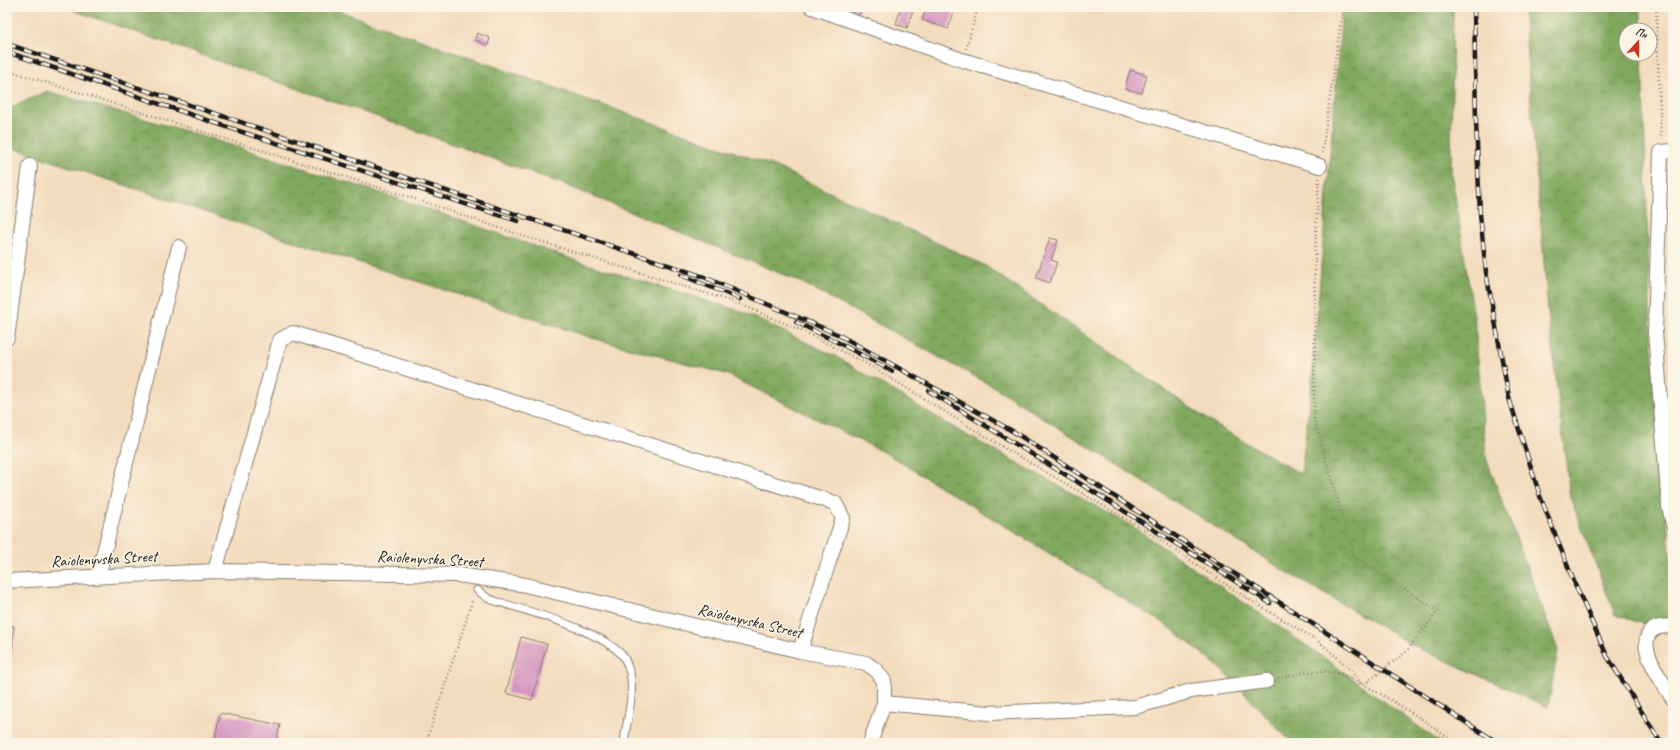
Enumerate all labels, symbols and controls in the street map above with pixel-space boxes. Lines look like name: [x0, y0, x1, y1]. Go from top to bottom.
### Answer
north arrow: [1618, 22, 1658, 62]
text: Пн: [1634, 24, 1651, 42]
street label: Raiolenyvska Street: [50, 546, 160, 572]
street label: Raiolenyvska Street: [376, 546, 486, 572]
street label: Raiolenyvska Street: [696, 599, 807, 643]

